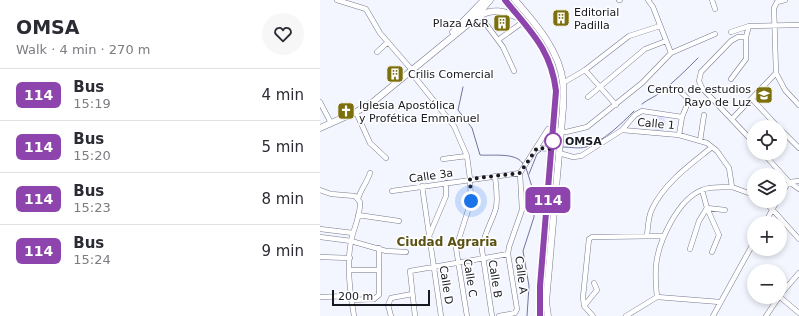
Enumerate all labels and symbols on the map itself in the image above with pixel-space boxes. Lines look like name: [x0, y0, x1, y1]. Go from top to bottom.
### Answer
place label: Editorial Padilla: [574, 6, 619, 32]
building icon: Editorial Padilla: [551, 8, 571, 28]
building icon: Plaza A&R: [492, 13, 512, 33]
place label: Plaza A&R: [433, 17, 489, 30]
building icon: Crilis Comercial: [385, 64, 405, 84]
place label: Crilis Comercial: [408, 68, 494, 81]
place label: Centro de estudios Rayo de Luz: [647, 83, 751, 109]
school or university icon: Centro de estudios Rayo de Luz: [754, 85, 774, 105]
place label: Iglesia Apostólica y Profética Emmanuel: [359, 99, 480, 125]
church icon: Iglesia Apostólica y Profética Emmanuel: [336, 101, 356, 121]
street label: Calle 1: [637, 116, 675, 132]
marker: OMSA: [544, 132, 562, 150]
place label: OMSA: [565, 135, 602, 148]
street label: Calle 3a: [408, 166, 454, 186]
line badge: 114: [525, 187, 571, 213]
your location: [461, 191, 481, 211]
district label: Ciudad Agraria: [397, 235, 497, 249]
street label: Calle A: [512, 255, 530, 295]
street label: Calle C: [461, 258, 479, 298]
street label: Calle B: [486, 259, 504, 299]
street label: Calle D: [437, 265, 455, 305]
scale bar: [332, 288, 430, 307]

